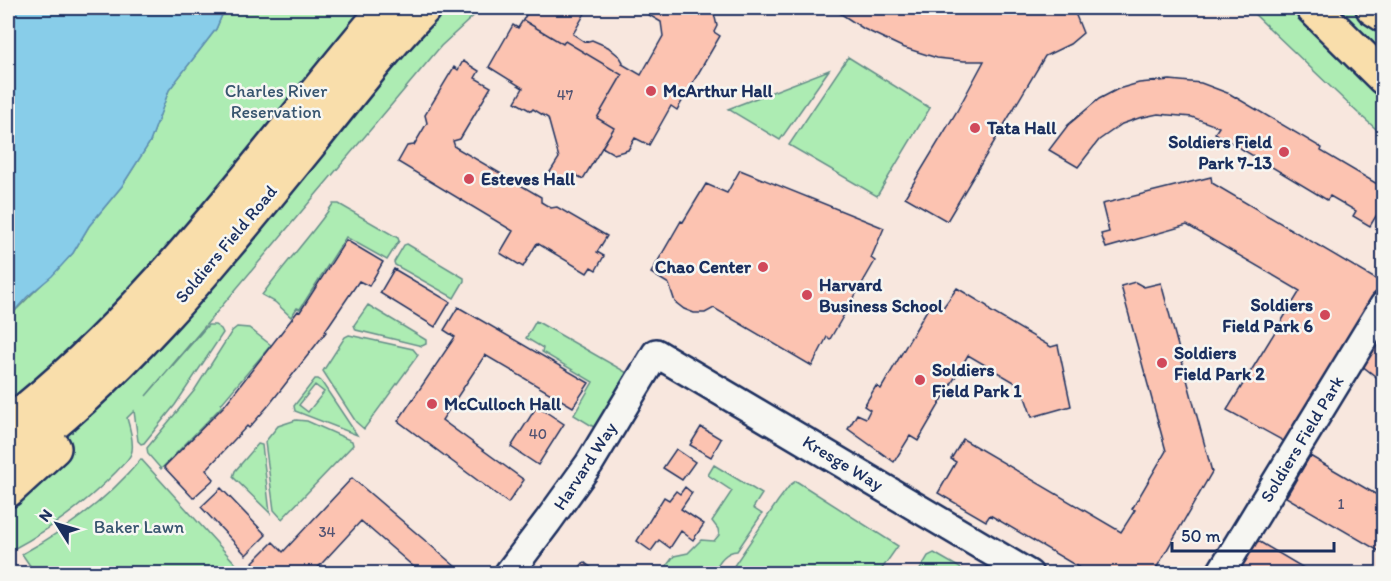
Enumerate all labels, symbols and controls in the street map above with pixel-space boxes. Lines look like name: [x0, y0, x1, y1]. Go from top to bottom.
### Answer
park label: Charles River Reservation: [225, 80, 328, 123]
place label: McArthur Hall: [663, 80, 774, 102]
marker: McArthur Hall: [644, 84, 658, 98]
house number: 47: [557, 86, 574, 104]
place label: Tata Hall: [986, 117, 1057, 139]
marker: Tata Hall: [968, 121, 982, 135]
place label: Soldiers Field Park 7-13: [1168, 131, 1272, 174]
marker: Soldiers Field Park 7-13: [1277, 145, 1291, 159]
place label: Esteves Hall: [481, 168, 576, 190]
marker: Esteves Hall: [462, 172, 476, 186]
street label: Soldiers Field Road: [170, 180, 282, 308]
place label: Chao Center: [655, 256, 752, 278]
marker: Chao Center: [756, 260, 770, 274]
place label: Harvard Business School: [819, 274, 944, 317]
marker: Harvard Business School: [800, 288, 814, 302]
place label: Soldiers Field Park 6: [1222, 294, 1313, 337]
marker: Soldiers Field Park 6: [1318, 308, 1332, 322]
place label: Soldiers Field Park 2: [1174, 342, 1265, 385]
marker: Soldiers Field Park 2: [1155, 356, 1169, 370]
place label: Soldiers Field Park 1: [932, 359, 1022, 402]
street label: Soldiers Field Park: [1256, 372, 1348, 506]
marker: Soldiers Field Park 1: [913, 373, 927, 387]
place label: McCulloch Hall: [444, 393, 562, 415]
marker: McCulloch Hall: [425, 397, 439, 411]
street label: Harvard Way: [548, 417, 622, 514]
house number: 40: [529, 425, 547, 443]
street label: Kresge Way: [799, 430, 888, 496]
north arrow: [27, 494, 87, 554]
house number: 1: [1338, 495, 1345, 513]
text: N: [35, 505, 56, 525]
scale bar: [1172, 515, 1334, 553]
park label: Baker Lawn: [94, 516, 184, 538]
house number: 34: [318, 523, 336, 541]
text: 50 m: [1181, 525, 1221, 547]

